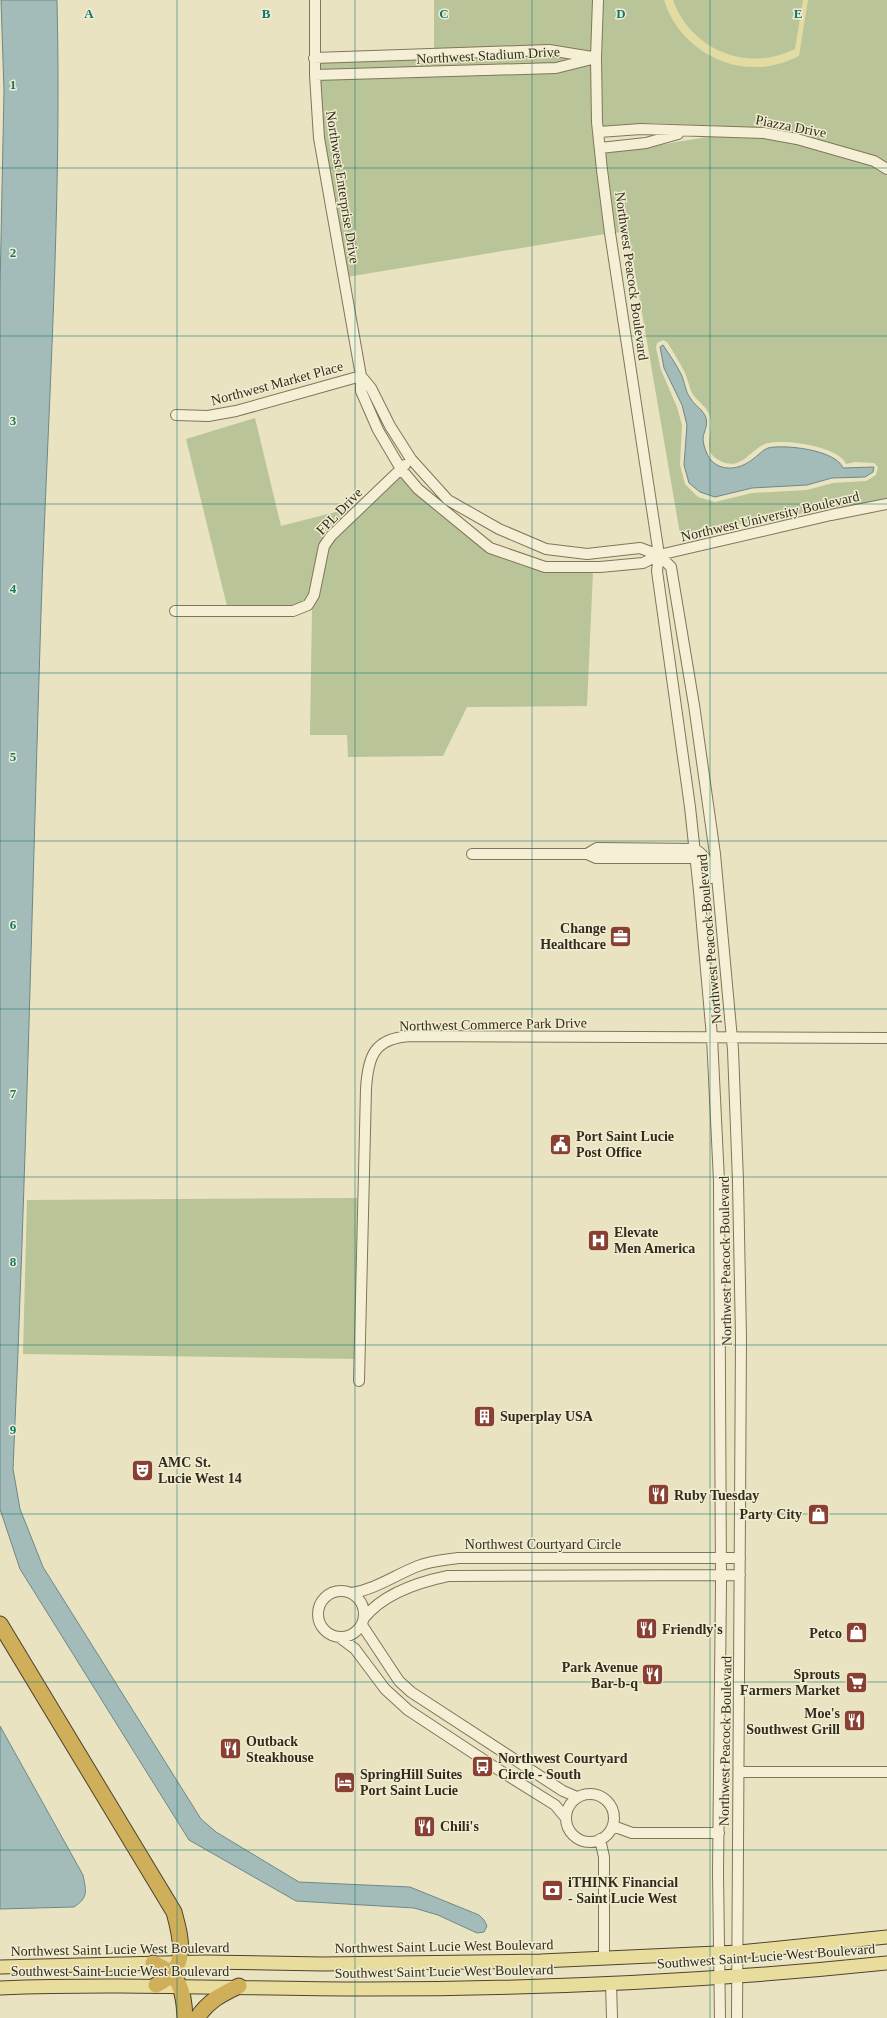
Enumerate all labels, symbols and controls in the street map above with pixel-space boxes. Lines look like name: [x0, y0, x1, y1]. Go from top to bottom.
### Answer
text: A: [84, 6, 94, 21]
text: B: [262, 6, 271, 21]
text: C: [439, 6, 449, 21]
text: D: [616, 6, 626, 21]
text: E: [794, 6, 802, 21]
street label: Northwest Stadium Drive: [416, 44, 560, 67]
text: 1: [10, 77, 16, 92]
street label: Northwest Enterprise Drive: [323, 109, 362, 265]
street label: Piazza Drive: [754, 112, 828, 141]
street label: Northwest Peacock Boulevard: [612, 191, 651, 361]
text: 2: [10, 245, 16, 260]
street label: Northwest Market Place: [209, 359, 345, 408]
text: 3: [10, 413, 17, 428]
street label: FPL Drive: [313, 485, 365, 538]
street label: Northwest University Boulevard: [679, 489, 861, 544]
text: 4: [10, 581, 17, 596]
text: 5: [10, 749, 17, 764]
street label: Northwest Peacock Boulevard: [695, 853, 724, 1024]
text: 6: [10, 917, 17, 932]
place label: Change Healthcare: [540, 921, 606, 952]
office icon: Change Healthcare: [608, 923, 634, 949]
street label: Northwest Commerce Park Drive: [399, 1015, 587, 1034]
text: 7: [10, 1086, 17, 1101]
place label: Port Saint Lucie Post Office: [576, 1129, 674, 1160]
public building icon: Port Saint Lucie Post Office: [547, 1131, 573, 1157]
street label: Northwest Peacock Boulevard: [717, 1176, 734, 1346]
place label: Elevate Men America: [614, 1225, 695, 1256]
hospital icon: Elevate Men America: [585, 1227, 611, 1253]
text: 8: [10, 1254, 17, 1269]
building icon: Superplay USA: [472, 1403, 498, 1429]
place label: Superplay USA: [500, 1409, 594, 1424]
text: 9: [10, 1422, 17, 1437]
place label: AMC St. Lucie West 14: [158, 1455, 242, 1486]
theatre icon: AMC St. Lucie West 14: [130, 1457, 156, 1483]
restaurant icon: Ruby Tuesday: [645, 1482, 671, 1508]
place label: Ruby Tuesday: [674, 1488, 759, 1503]
shop icon: Party City: [805, 1501, 831, 1527]
place label: Party City: [739, 1507, 802, 1522]
street label: Northwest Courtyard Circle: [465, 1537, 621, 1552]
restaurant icon: Friendly's: [633, 1616, 659, 1642]
shop icon: Petco: [844, 1620, 870, 1646]
place label: Friendly's: [662, 1622, 723, 1637]
place label: Petco: [809, 1626, 842, 1641]
street label: Northwest Peacock Boulevard: [717, 1656, 734, 1826]
place label: Park Avenue Bar-b-q: [562, 1660, 638, 1691]
restaurant icon: Park Avenue Bar-b-q: [640, 1662, 666, 1688]
place label: Sprouts Farmers Market: [740, 1667, 841, 1698]
supermarket icon: Sprouts Farmers Market: [843, 1669, 869, 1695]
place label: Moe's Southwest Grill: [746, 1706, 841, 1737]
restaurant icon: Moe's Southwest Grill: [842, 1708, 868, 1734]
place label: Outback Steakhouse: [246, 1734, 314, 1765]
restaurant icon: Outback Steakhouse: [217, 1736, 243, 1762]
place label: Northwest Courtyard Circle - South: [498, 1751, 628, 1782]
bus stop icon: Northwest Courtyard Circle - South: [470, 1753, 496, 1779]
place label: SpringHill Suites Port Saint Lucie: [360, 1767, 463, 1798]
hotel icon: SpringHill Suites Port Saint Lucie: [331, 1769, 357, 1795]
restaurant icon: Chili's: [411, 1813, 437, 1839]
place label: Chili's: [440, 1819, 479, 1834]
place label: iTHINK Financial - Saint Lucie West: [568, 1875, 678, 1906]
bank icon: iTHINK Financial - Saint Lucie West: [539, 1877, 565, 1903]
street label: Northwest Saint Lucie West Boulevard: [335, 1937, 553, 1956]
street label: Northwest Saint Lucie West Boulevard: [11, 1940, 229, 1959]
street label: Southwest Saint Lucie West Boulevard: [656, 1941, 876, 1972]
street label: Southwest Saint Lucie West Boulevard: [335, 1962, 553, 1981]
street label: Southwest Saint Lucie West Boulevard: [11, 1964, 229, 1979]

